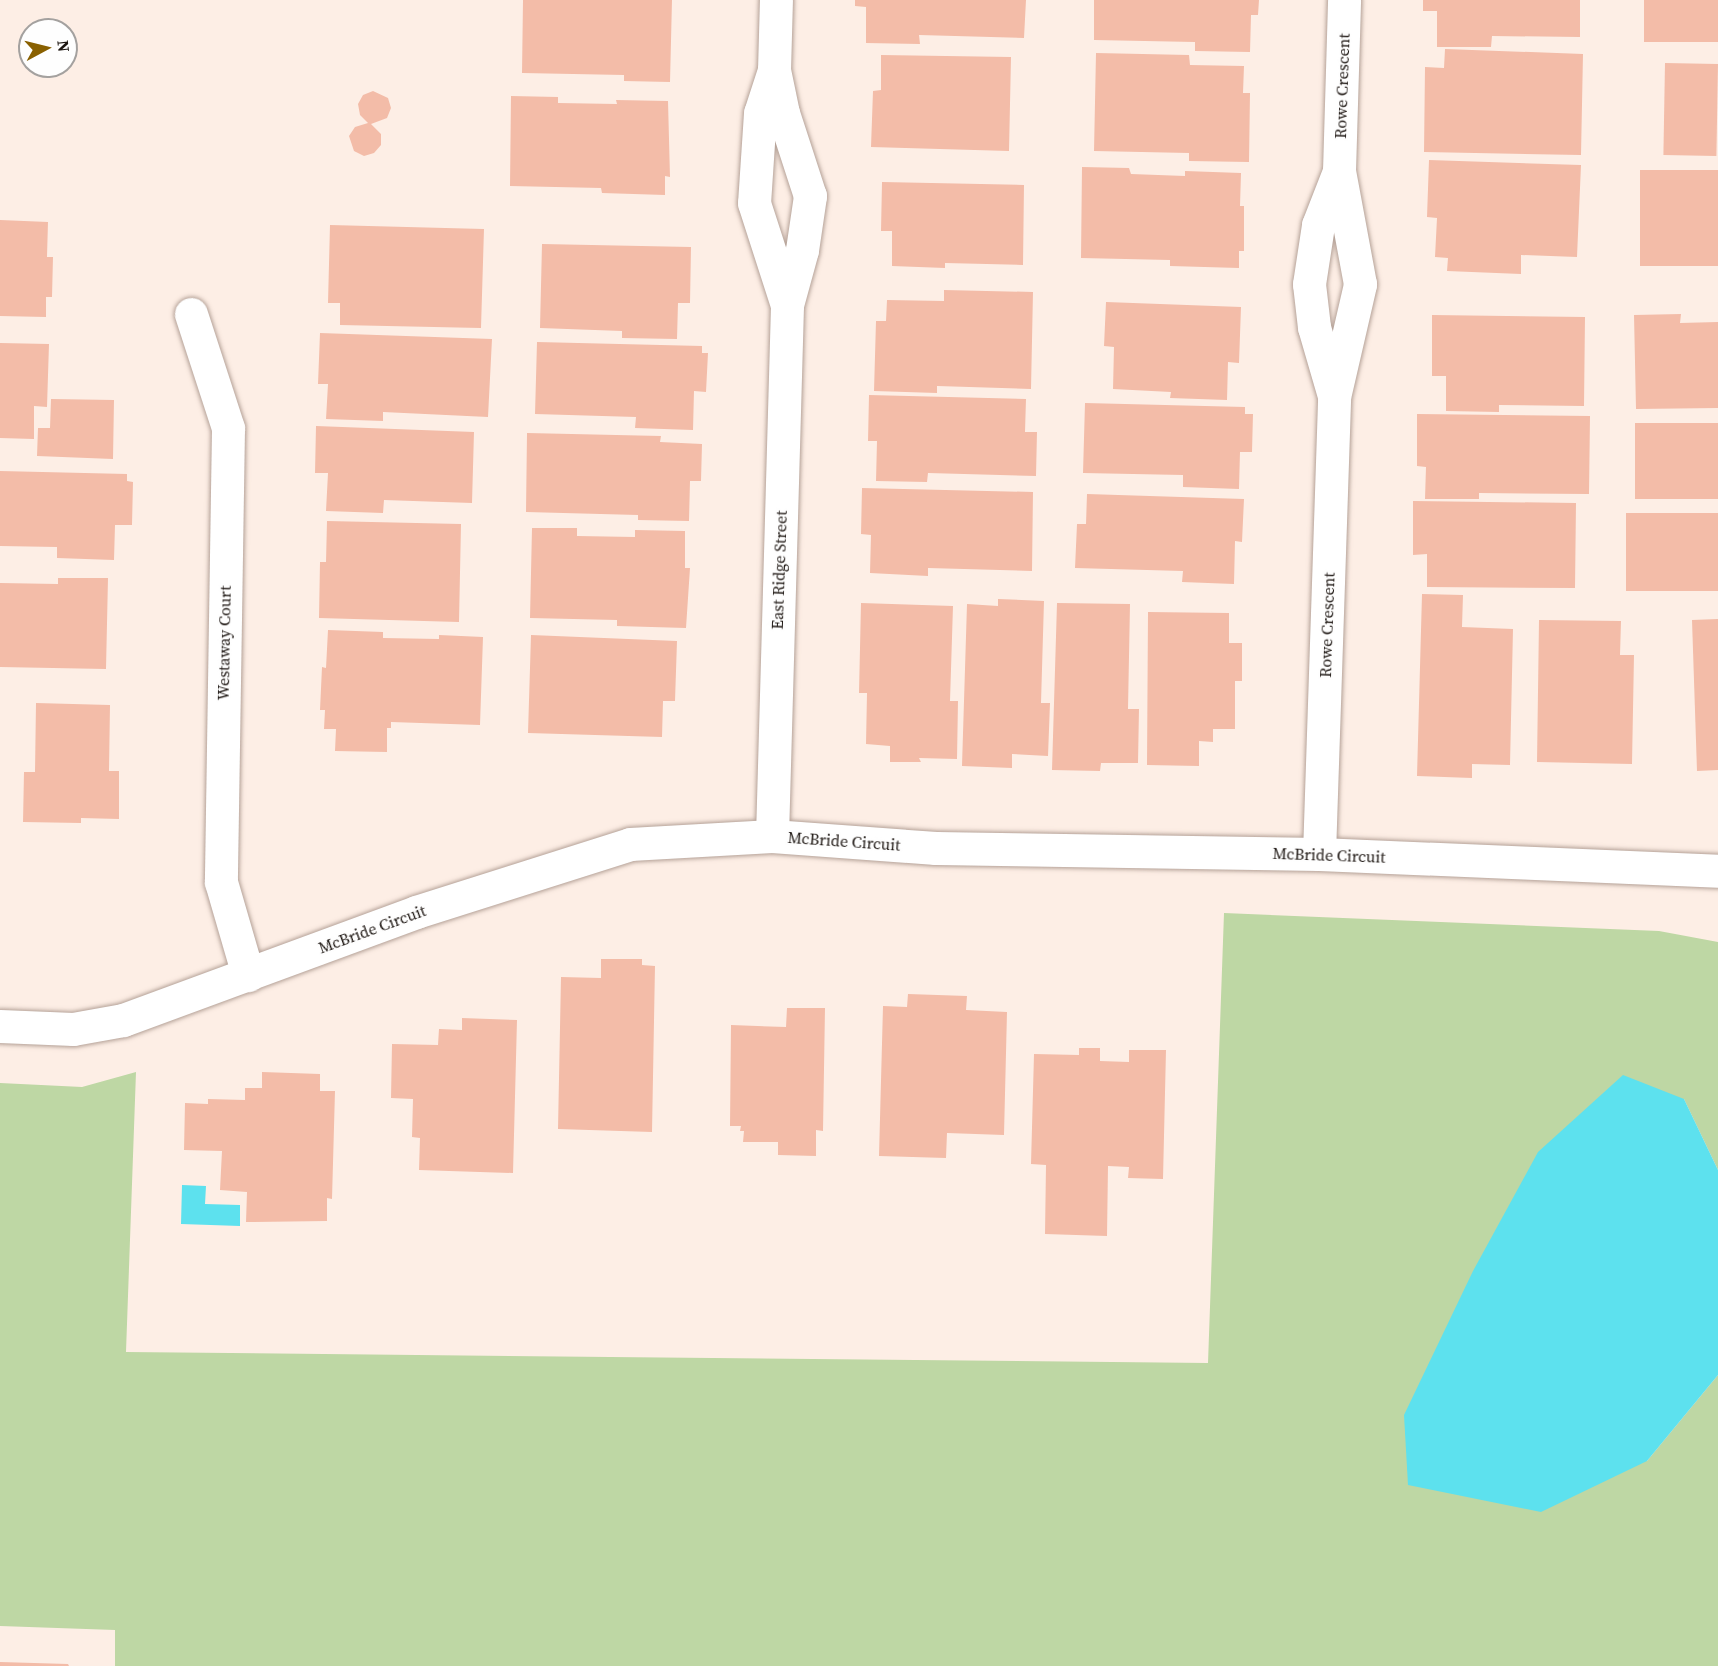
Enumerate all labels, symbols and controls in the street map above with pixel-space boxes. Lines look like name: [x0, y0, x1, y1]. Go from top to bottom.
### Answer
north arrow: [18, 18, 78, 78]
street label: Rowe Crescent: [1331, 33, 1353, 139]
text: N: [52, 39, 76, 53]
street label: East Ridge Street: [767, 510, 791, 630]
street label: Rowe Crescent: [1316, 572, 1338, 678]
street label: Westaway Court: [213, 586, 235, 700]
street label: McBride Circuit: [787, 827, 901, 855]
street label: McBride Circuit: [1272, 843, 1386, 867]
street label: McBride Circuit: [316, 901, 428, 957]

